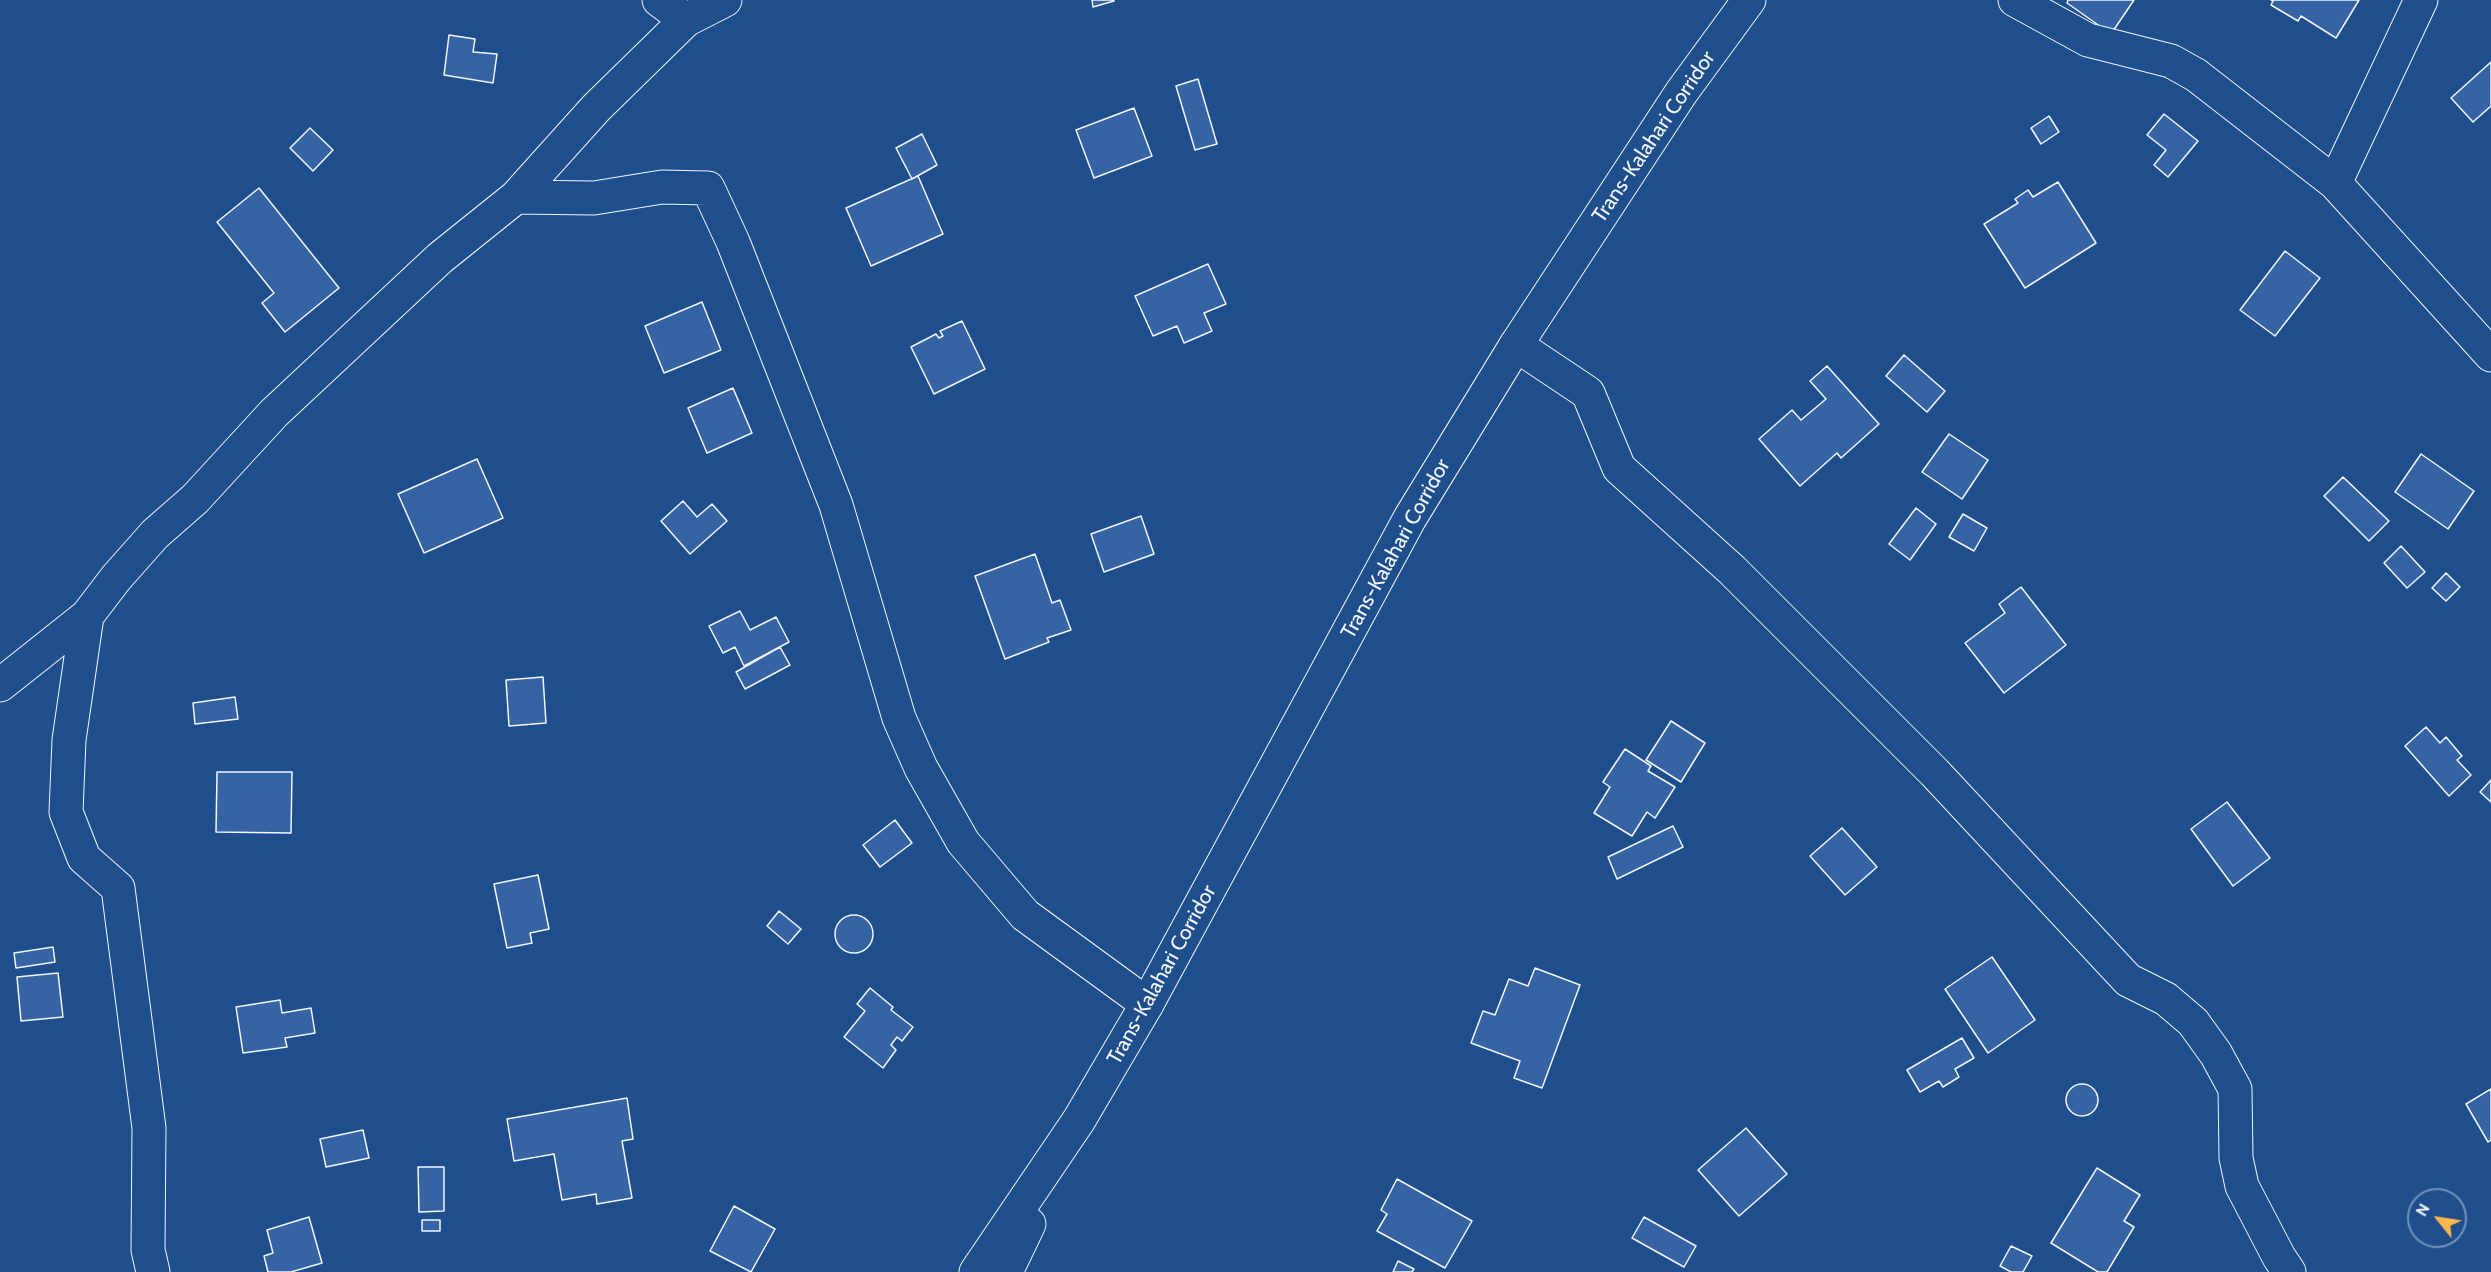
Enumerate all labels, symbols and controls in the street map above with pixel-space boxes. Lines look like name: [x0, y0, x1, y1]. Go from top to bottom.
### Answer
street label: Trans-Kalahari Corridor: [1587, 47, 1721, 227]
street label: Trans-Kalahari Corridor: [1336, 455, 1456, 643]
street label: Trans-Kalahari Corridor: [1102, 881, 1222, 1069]
north arrow: [2407, 1188, 2467, 1248]
text: N: [2412, 1200, 2434, 1219]

